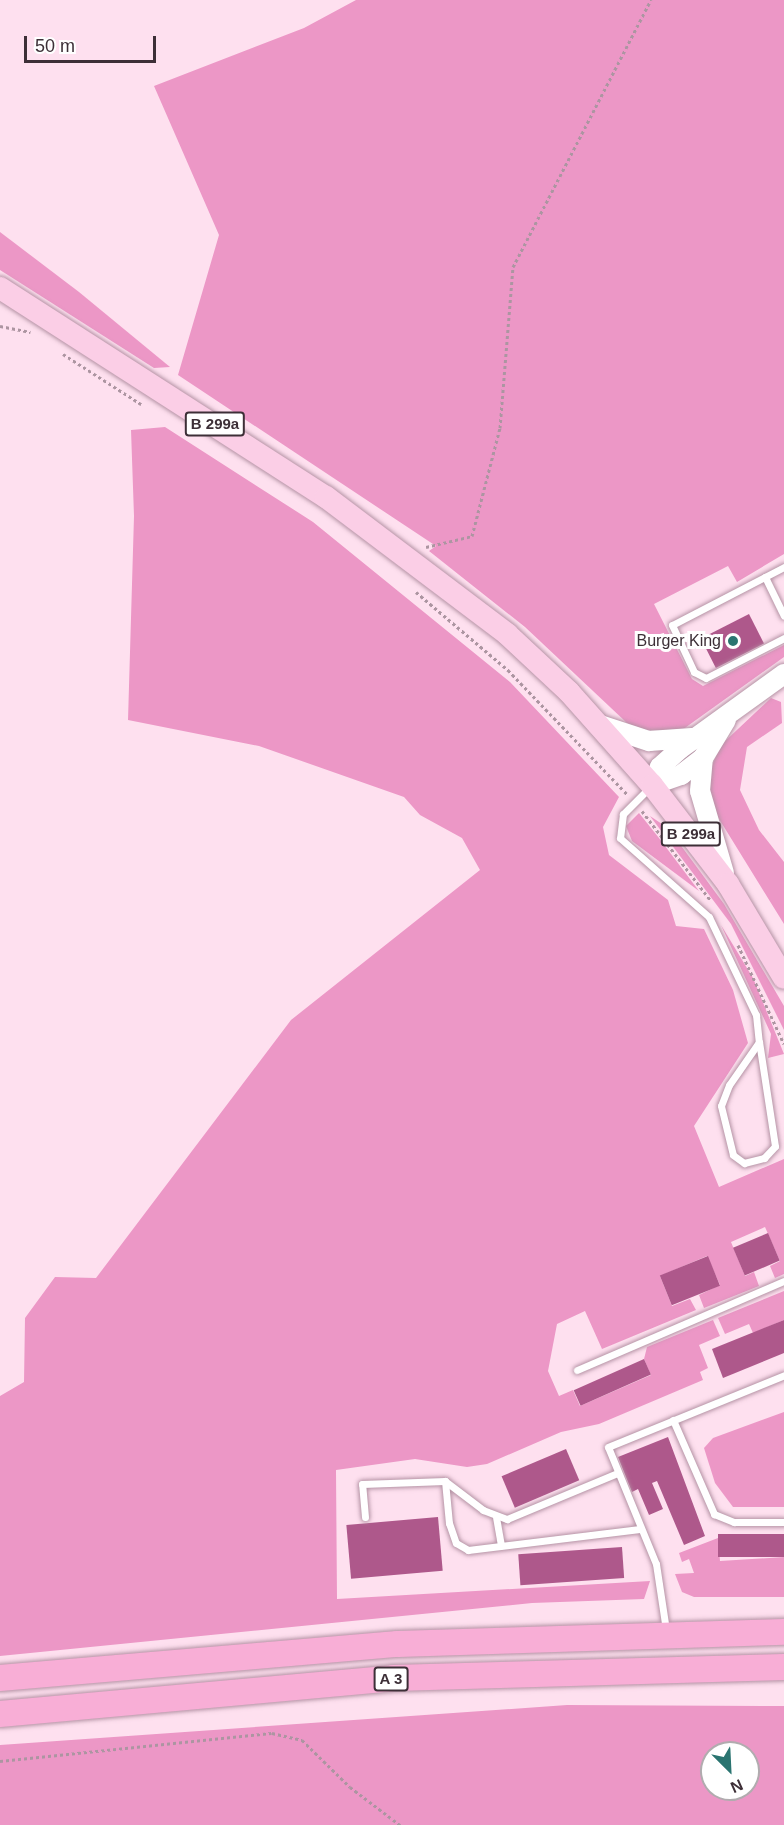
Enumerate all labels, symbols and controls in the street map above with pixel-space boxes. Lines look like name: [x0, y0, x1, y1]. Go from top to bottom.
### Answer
scale bar: [27, 24, 159, 62]
text: 50 m: [35, 36, 75, 56]
road number: B 299a: [184, 412, 246, 436]
place label: Burger King: [637, 631, 721, 651]
marker: Burger King: [726, 634, 740, 648]
road number: B 299a: [660, 822, 722, 846]
road number: A 3: [373, 1667, 409, 1691]
north arrow: [700, 1741, 760, 1801]
text: N: [728, 1776, 745, 1796]

